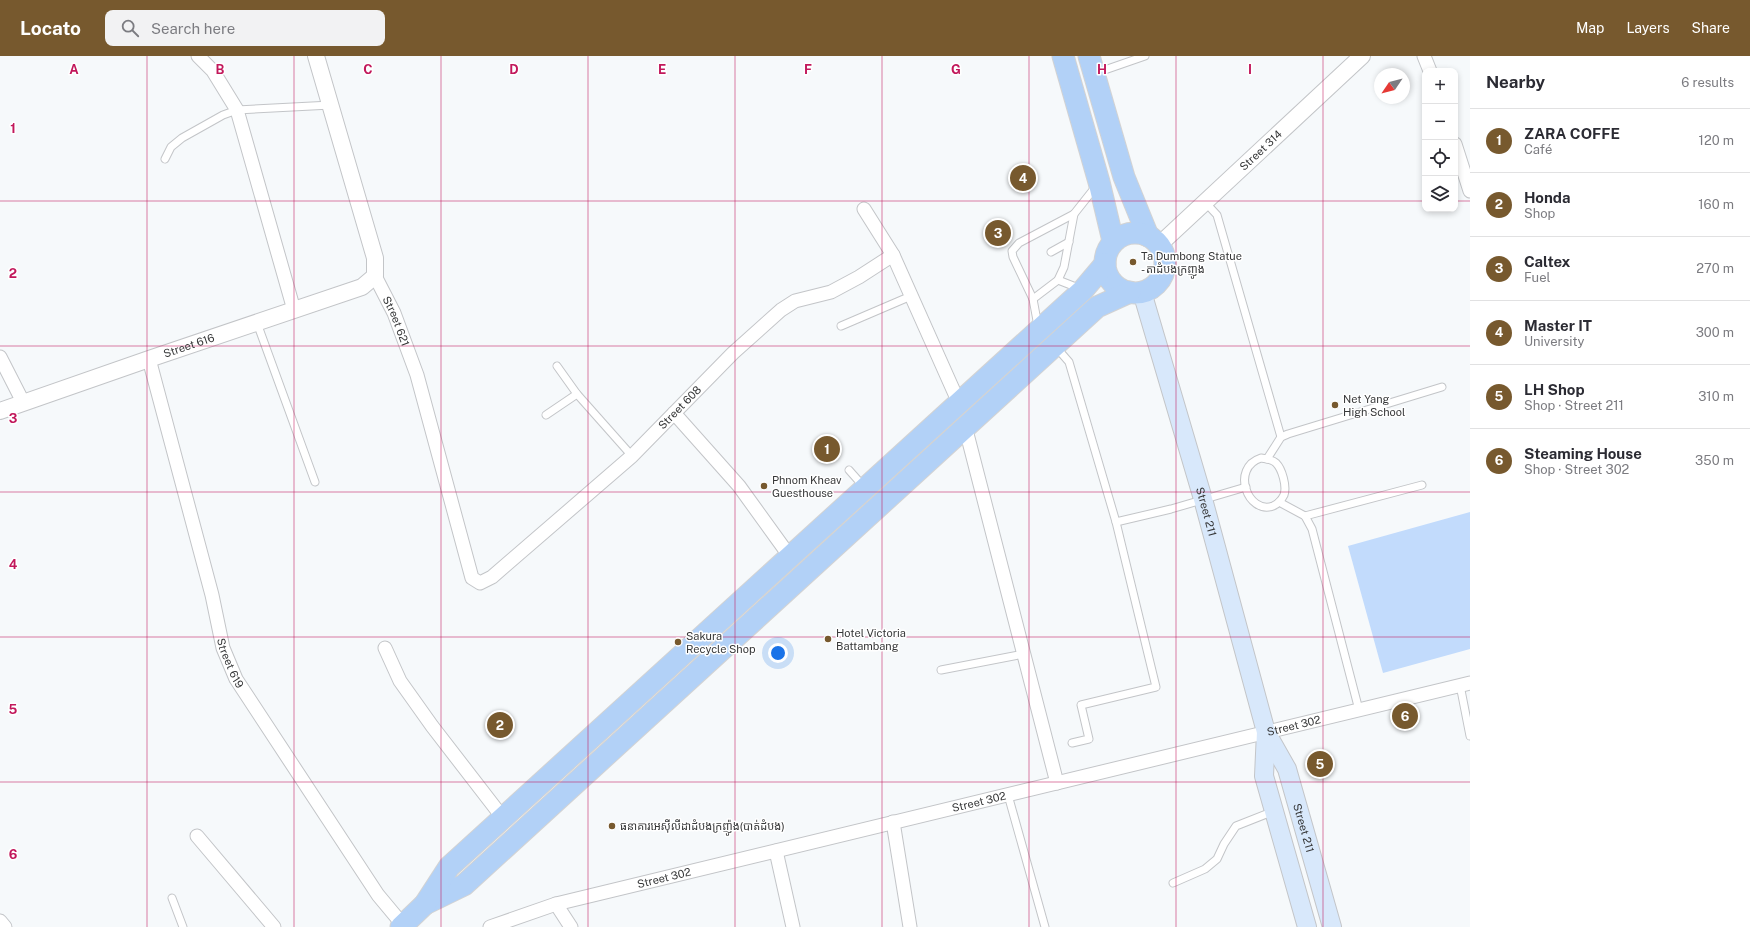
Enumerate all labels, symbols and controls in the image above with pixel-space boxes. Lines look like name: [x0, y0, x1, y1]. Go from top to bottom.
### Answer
search box: [105, 10, 385, 46]
text: Locato: [20, 17, 81, 39]
icon: search: [119, 17, 141, 39]
text: Search here: [151, 20, 235, 37]
text: Map: [1576, 20, 1604, 36]
text: Layers: [1626, 20, 1670, 36]
text: Share: [1692, 20, 1730, 36]
text: A: [69, 62, 79, 77]
text: B: [216, 62, 225, 77]
text: C: [363, 62, 373, 77]
text: D: [509, 62, 519, 77]
text: E: [658, 62, 666, 77]
text: F: [804, 62, 812, 77]
text: G: [951, 62, 961, 77]
text: H: [1097, 62, 1107, 77]
text: I: [1248, 62, 1252, 77]
north arrow: [1374, 68, 1410, 104]
map controls: [1422, 68, 1458, 212]
button: +: [1422, 68, 1458, 104]
text: Nearby: [1486, 72, 1545, 92]
text: 6 results: [1681, 75, 1734, 90]
button: −: [1422, 104, 1458, 140]
text: 1: [10, 121, 16, 136]
text: ZARA COFFE: [1524, 125, 1620, 142]
street label: Street 314: [1237, 128, 1284, 173]
text: 1: [1496, 133, 1502, 148]
text: 120 m: [1699, 133, 1734, 148]
button: locate: [1422, 140, 1458, 176]
text: Café: [1524, 142, 1552, 157]
pin: 4: [1010, 163, 1036, 193]
button: layers: [1422, 176, 1458, 212]
text: Honda: [1524, 189, 1571, 206]
text: 2: [1495, 197, 1503, 212]
text: 160 m: [1698, 197, 1734, 212]
text: Shop: [1524, 206, 1555, 221]
pin: 3: [985, 218, 1011, 248]
place label: Ta Dumbong Statue - តាដំបងក្រញូង: [1141, 250, 1242, 279]
text: Caltex: [1524, 253, 1570, 270]
marker: Ta Dumbong Statue - តាដំបងក្រញូង: [1128, 257, 1138, 267]
text: 3: [1495, 261, 1503, 276]
text: 270 m: [1696, 261, 1734, 276]
text: 2: [9, 266, 17, 281]
text: Fuel: [1524, 270, 1550, 285]
street label: Street 621: [380, 294, 412, 348]
text: Master IT: [1524, 317, 1592, 334]
text: 4: [1495, 325, 1503, 340]
text: 300 m: [1696, 325, 1734, 340]
street label: Street 616: [162, 331, 216, 360]
text: University: [1524, 334, 1584, 349]
text: LH Shop: [1524, 381, 1585, 398]
street label: Street 608: [656, 383, 703, 431]
text: 5: [1495, 389, 1503, 404]
text: 310 m: [1698, 389, 1734, 404]
place label: Net Yang High School: [1343, 393, 1405, 418]
text: Shop · Street 211: [1524, 398, 1624, 413]
marker: Net Yang High School: [1330, 400, 1340, 410]
text: 3: [9, 411, 18, 426]
pin: 1: [814, 434, 840, 464]
text: Steaming House: [1524, 445, 1642, 462]
text: 6: [1495, 453, 1503, 468]
text: 350 m: [1695, 453, 1734, 468]
text: Shop · Street 302: [1524, 462, 1629, 477]
place label: Phnom Kheav Guesthouse: [772, 474, 842, 499]
marker: Phnom Kheav Guesthouse: [759, 481, 769, 491]
street label: Street 211: [1194, 486, 1219, 538]
text: 4: [9, 557, 18, 572]
place label: Hotel Victoria Battambang: [836, 627, 906, 652]
place label: Sakura Recycle Shop: [686, 630, 756, 655]
marker: Hotel Victoria Battambang: [823, 634, 833, 644]
street label: Street 619: [215, 637, 246, 690]
marker: Sakura Recycle Shop: [673, 637, 683, 647]
your location: [768, 643, 788, 663]
pin: 6: [1392, 701, 1418, 731]
text: 5: [9, 702, 18, 717]
pin: 2: [487, 710, 513, 740]
street label: Street 302: [1266, 713, 1322, 738]
pin: 5: [1307, 749, 1333, 779]
street label: Street 302: [951, 789, 1007, 814]
street label: Street 211: [1291, 802, 1316, 854]
place label: ធនាគារអេស៊ីលីដាដំបងក្រញ៉ូង(បាត់ដំបង): [620, 819, 785, 836]
marker: ធនាគារអេស៊ីលីដាដំបងក្រញ៉ូង(បាត់ដំបង): [607, 821, 617, 831]
text: 6: [9, 847, 18, 862]
street label: Street 302: [636, 865, 693, 890]

